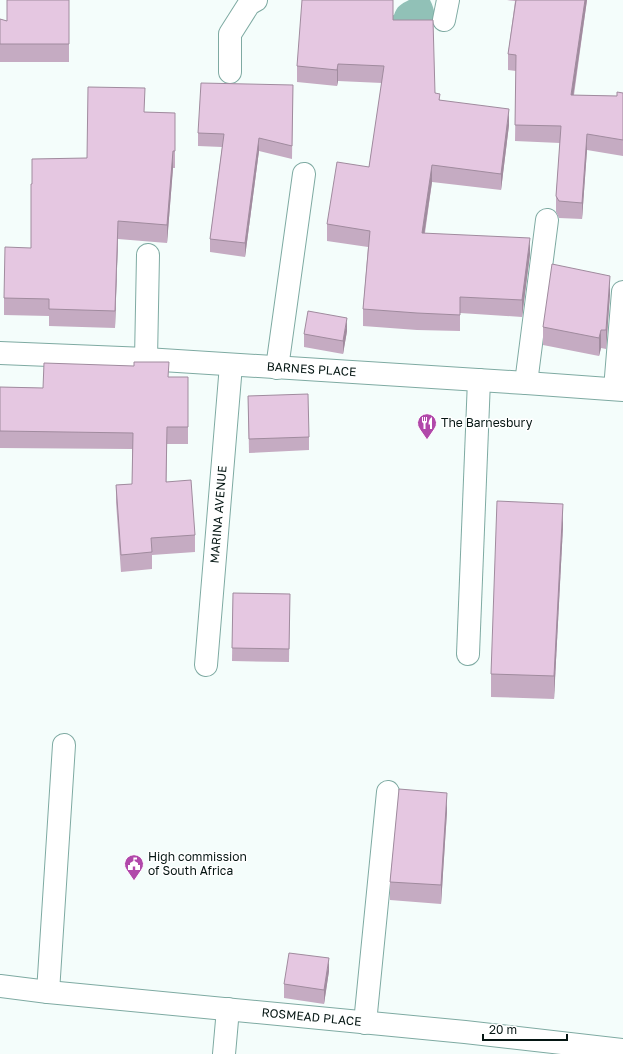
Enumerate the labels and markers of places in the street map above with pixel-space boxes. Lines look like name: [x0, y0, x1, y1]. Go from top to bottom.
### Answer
restaurant icon: The Barnesbury: [416, 412, 438, 440]
place label: The Barnesbury: [441, 415, 533, 430]
place label: High commission of South Africa: [148, 849, 247, 878]
public building icon: High commission of South Africa: [123, 853, 145, 881]

